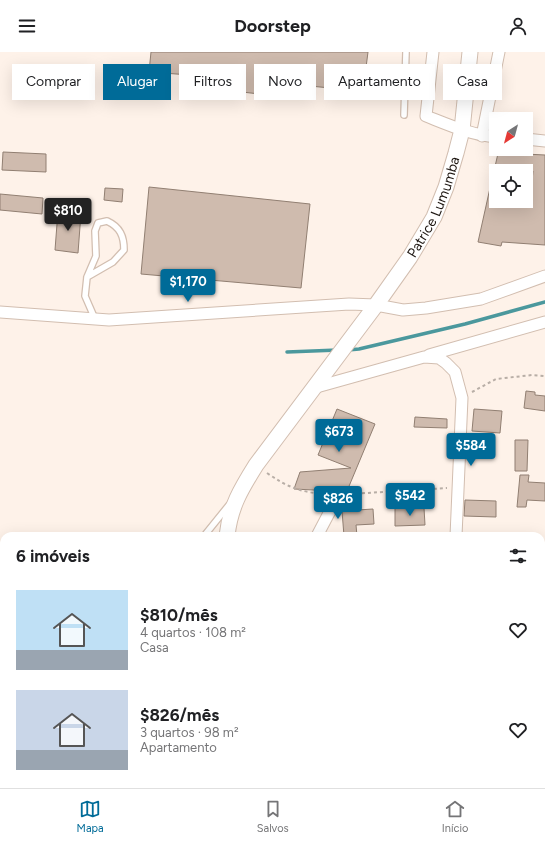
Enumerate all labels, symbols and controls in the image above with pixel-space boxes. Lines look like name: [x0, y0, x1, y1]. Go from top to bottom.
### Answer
icon: menu: [16, 15, 38, 37]
text: Doorstep: [234, 15, 311, 37]
icon: person: [507, 15, 529, 37]
chip: Comprar: [12, 64, 95, 100]
chip: Alugar: [103, 64, 171, 100]
chip: Filtros: [179, 64, 246, 100]
chip: Novo: [254, 64, 316, 100]
chip: Apartamento: [324, 64, 435, 100]
chip: Casa: [443, 64, 502, 100]
north arrow: [489, 112, 533, 156]
map controls: [489, 112, 533, 208]
street label: Patrice Lumumba: [404, 155, 463, 261]
button: locate: [489, 164, 533, 208]
pin: $810: [44, 198, 92, 232]
text: $810: [53, 203, 83, 218]
pin: $1,170: [155, 269, 221, 303]
text: $1,170: [169, 274, 207, 289]
pin: $673: [315, 419, 363, 453]
text: $673: [324, 424, 354, 439]
pin: $584: [447, 433, 495, 467]
text: $584: [456, 438, 486, 453]
pin: $542: [386, 483, 434, 517]
pin: $826: [314, 486, 362, 520]
text: $542: [395, 488, 425, 503]
text: $826: [323, 491, 353, 506]
icon: filters: [507, 545, 529, 567]
text: 6 imóveis: [16, 546, 90, 566]
text: $810/mês: [140, 605, 218, 625]
icon: home: [48, 606, 96, 654]
icon: heart: [507, 619, 529, 641]
text: 4 quartos · 108 m²: [140, 625, 246, 640]
text: Casa: [140, 640, 169, 655]
text: $826/mês: [140, 705, 219, 725]
icon: home: [48, 706, 96, 754]
icon: heart: [507, 719, 529, 741]
text: 3 quartos · 98 m²: [140, 725, 239, 740]
text: Apartamento: [140, 740, 217, 755]
tab: Mapa: [77, 798, 104, 835]
tab: Salvos: [257, 798, 289, 835]
tab: Início: [442, 798, 468, 835]

